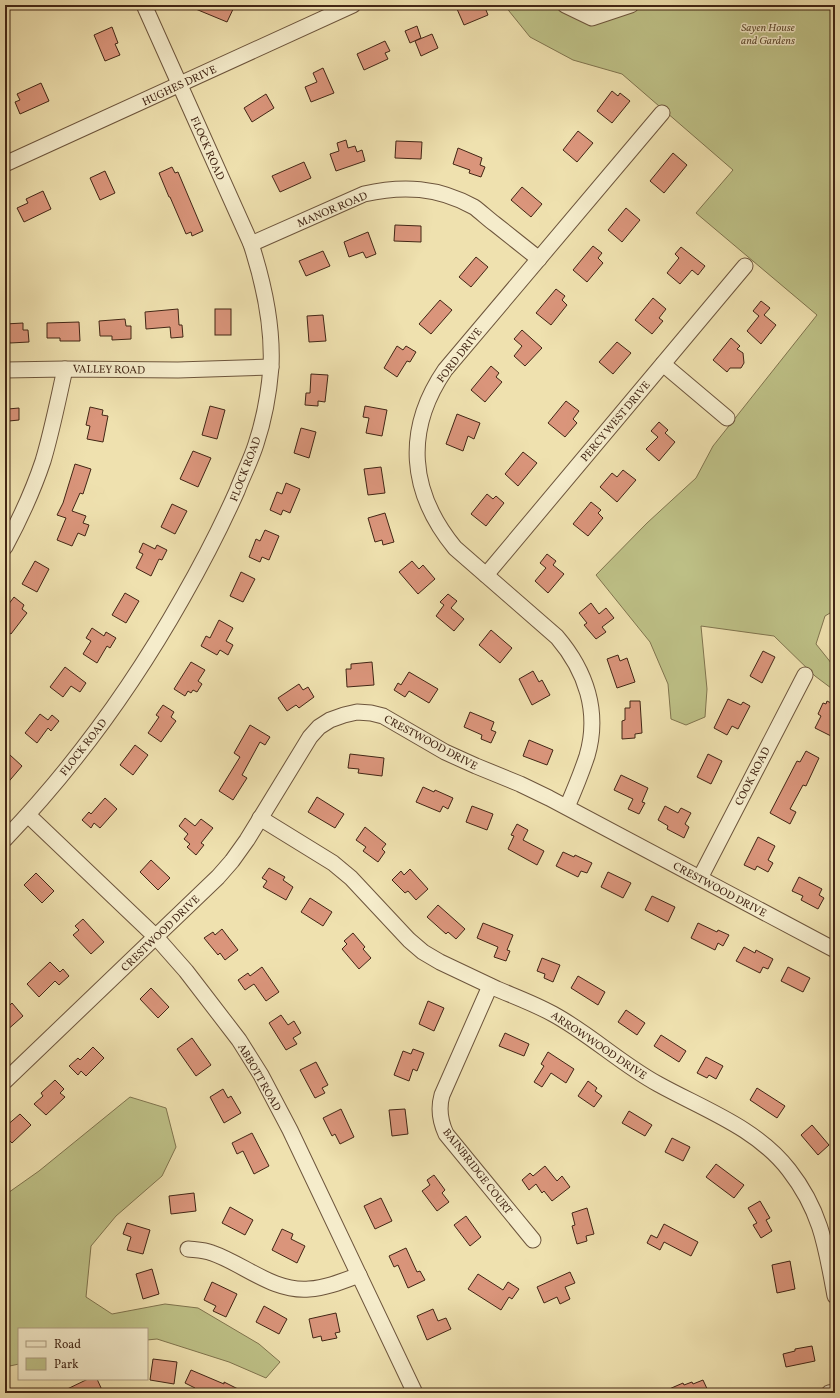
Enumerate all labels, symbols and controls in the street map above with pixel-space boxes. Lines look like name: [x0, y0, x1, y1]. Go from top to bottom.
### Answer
park label: Sayen House and Gardens: [741, 21, 795, 49]
street label: HUGHES DRIVE: [140, 62, 220, 110]
street label: FLOCK ROAD: [186, 114, 227, 183]
street label: MANOR ROAD: [295, 189, 370, 232]
street label: FORD DRIVE: [434, 325, 487, 386]
street label: VALLEY ROAD: [73, 362, 145, 379]
street label: PERCY WEST DRIVE: [578, 378, 655, 466]
street label: FLOCK ROAD: [227, 435, 266, 504]
street label: CRESTWOOD DRIVE: [381, 712, 480, 775]
street label: FLOCK ROAD: [57, 716, 111, 779]
street label: COOK ROAD: [732, 745, 775, 809]
street label: CRESTWOOD DRIVE: [670, 859, 769, 922]
street label: CRESTWOOD DRIVE: [118, 892, 204, 976]
street label: ARROWWOOD DRIVE: [547, 1009, 649, 1084]
street label: ABBOTT ROAD: [233, 1041, 284, 1114]
street label: BAINBRIDGE COURT: [439, 1126, 515, 1218]
legend: [18, 1328, 148, 1380]
text: Road: [54, 1337, 81, 1353]
text: Park: [54, 1357, 79, 1373]

